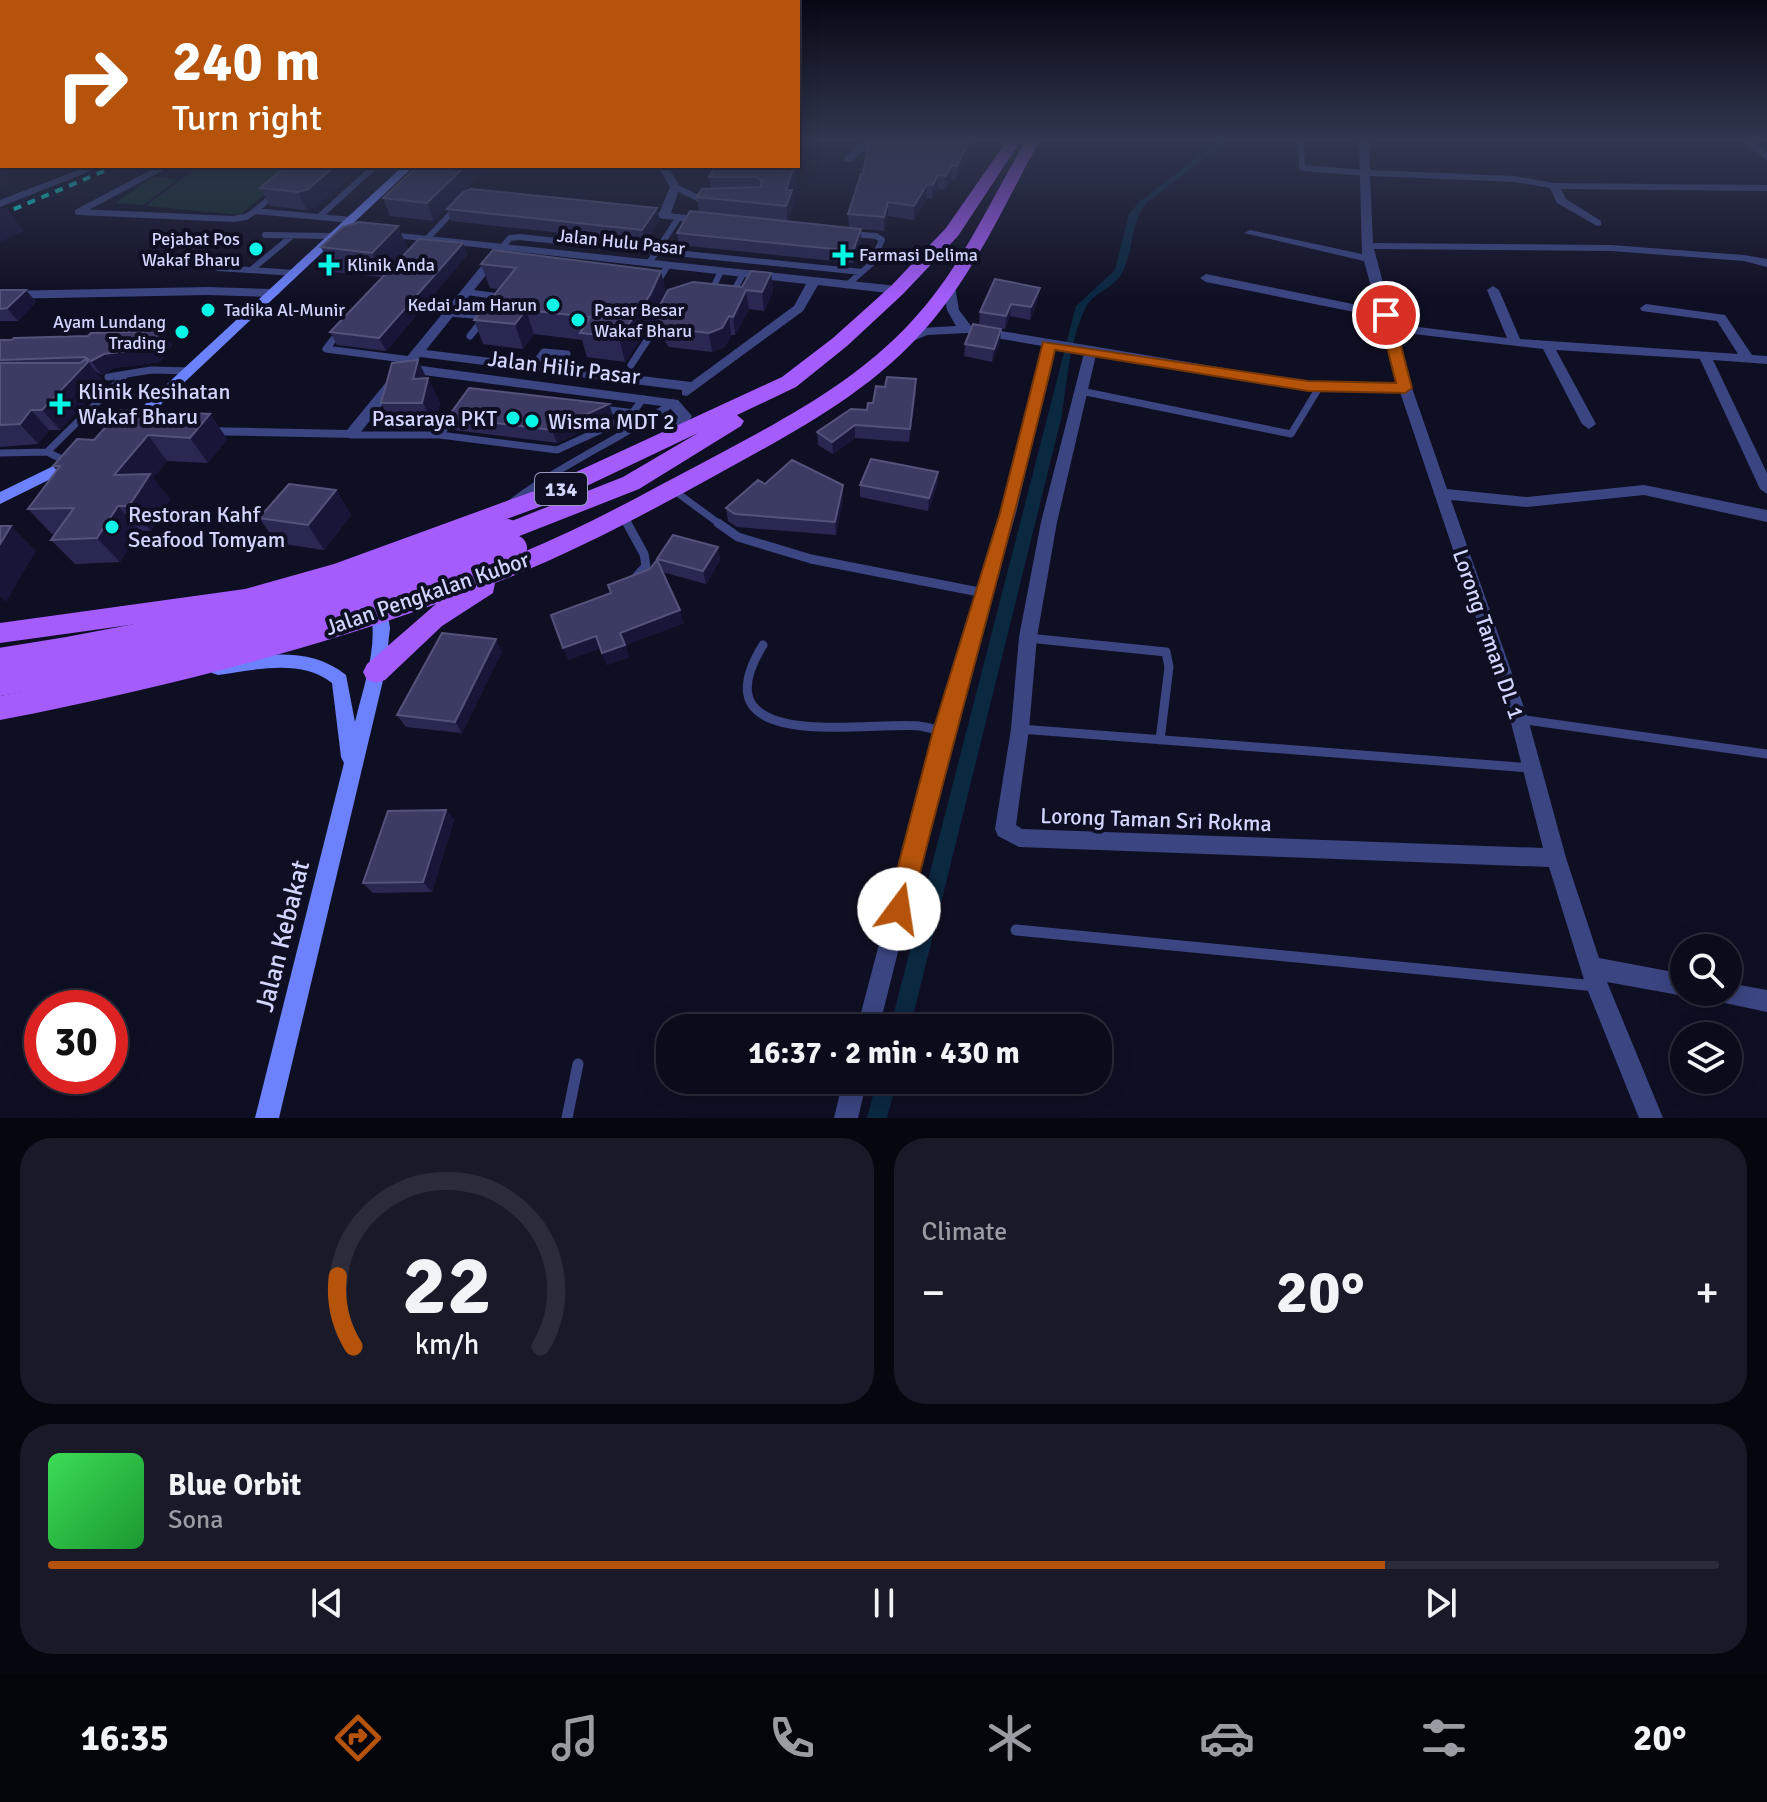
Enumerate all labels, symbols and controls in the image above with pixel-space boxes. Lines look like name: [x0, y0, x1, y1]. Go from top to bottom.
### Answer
text: 240 m: [172, 27, 320, 96]
icon: right: [40, 32, 144, 136]
text: Turn right: [172, 96, 322, 141]
street label: Jalan Hulu Pasar: [556, 224, 686, 260]
place label: Pejabat Pos Wakaf Bharu: [142, 228, 240, 271]
marker: Pejabat Pos Wakaf Bharu: [247, 240, 265, 258]
place label: Farmasi Delima: [859, 244, 978, 266]
marker: Farmasi Delima: [834, 246, 852, 264]
marker: Klinik Anda: [318, 254, 340, 276]
place label: Klinik Anda: [347, 254, 435, 276]
pin: [1352, 281, 1420, 349]
icon: arrive: [1364, 293, 1408, 337]
place label: Kedai Jam Harun: [407, 294, 537, 316]
marker: Kedai Jam Harun: [544, 296, 562, 314]
place label: Tadika Al-Munir: [224, 299, 345, 321]
place label: Pasar Besar Wakaf Bharu: [594, 299, 692, 342]
marker: Tadika Al-Munir: [199, 301, 217, 319]
place label: Ayam Lundang Trading: [53, 311, 166, 354]
marker: Pasar Besar Wakaf Bharu: [569, 311, 587, 329]
marker: Ayam Lundang Trading: [173, 323, 191, 341]
street label: Jalan Hilir Pasar: [486, 345, 642, 390]
place label: Klinik Kesihatan Wakaf Bharu: [78, 378, 230, 430]
marker: Klinik Kesihatan Wakaf Bharu: [49, 393, 71, 415]
place label: Pasaraya PKT: [372, 405, 497, 432]
place label: Wisma MDT 2: [548, 408, 675, 435]
marker: Pasaraya PKT: [504, 409, 522, 427]
marker: Wisma MDT 2: [523, 412, 541, 430]
road number: 134: [535, 473, 587, 505]
place label: Restoran Kahf Seafood Tomyam: [128, 501, 285, 553]
marker: Restoran Kahf Seafood Tomyam: [103, 518, 121, 536]
street label: Jalan Pengkalan Kubor: [322, 546, 533, 641]
street label: Lorong Taman DL 1: [1447, 546, 1530, 723]
street label: Lorong Taman Sri Rokma: [1040, 802, 1272, 837]
street label: Jalan Kebakat: [249, 857, 317, 1015]
position arrow: [857, 867, 941, 951]
map controls: [1670, 934, 1742, 1094]
button: search: [1670, 934, 1742, 1006]
speed limit sign: 30: [24, 990, 128, 1094]
button: layers: [1670, 1022, 1742, 1094]
text: 16:37 · 2 min · 430 m: [748, 1035, 1020, 1072]
text: Climate: [922, 1216, 1007, 1248]
text: 22: [402, 1235, 492, 1337]
text: 20°: [1276, 1256, 1365, 1330]
text: −: [922, 1266, 945, 1320]
text: +: [1695, 1266, 1719, 1320]
text: km/h: [414, 1327, 479, 1362]
text: Blue Orbit: [168, 1467, 301, 1504]
text: Sona: [168, 1504, 223, 1536]
icon: previous: [305, 1581, 349, 1625]
icon: pause: [862, 1581, 906, 1625]
icon: next: [1419, 1581, 1463, 1625]
icon: directions: [330, 1710, 386, 1766]
icon: music: [547, 1710, 603, 1766]
icon: phone: [764, 1710, 820, 1766]
icon: climate: [982, 1710, 1038, 1766]
icon: car: [1199, 1710, 1255, 1766]
icon: filters: [1416, 1710, 1472, 1766]
text: 16:35: [81, 1716, 169, 1761]
text: 20°: [1633, 1716, 1686, 1761]

